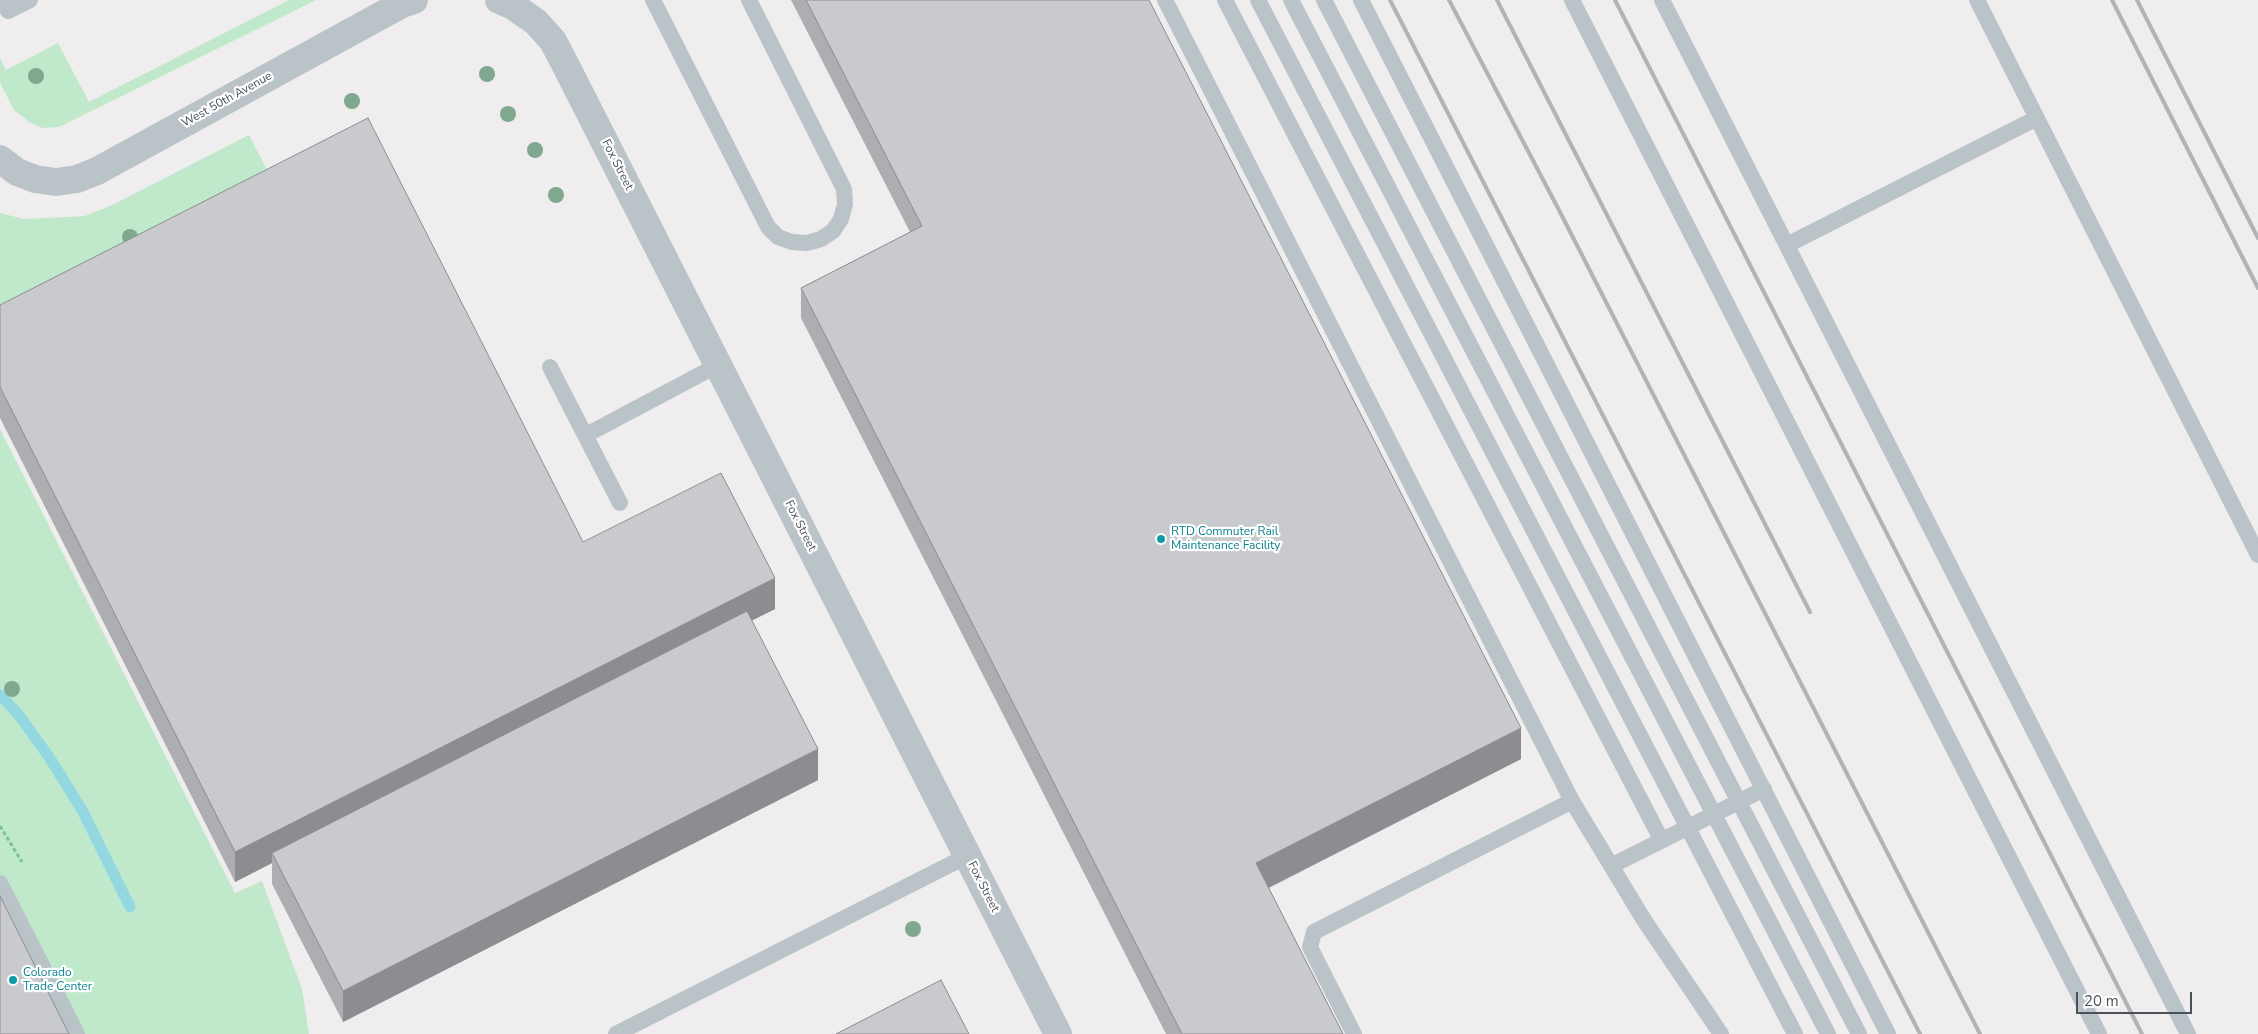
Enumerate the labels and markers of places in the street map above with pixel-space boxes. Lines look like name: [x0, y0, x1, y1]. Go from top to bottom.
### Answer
place label: RTD Commuter Rail Maintenance Facility: [1171, 525, 1280, 553]
marker: RTD Commuter Rail Maintenance Facility: [1155, 533, 1167, 545]
place label: Colorado Trade Center: [23, 966, 92, 994]
marker: Colorado Trade Center: [7, 974, 19, 986]

